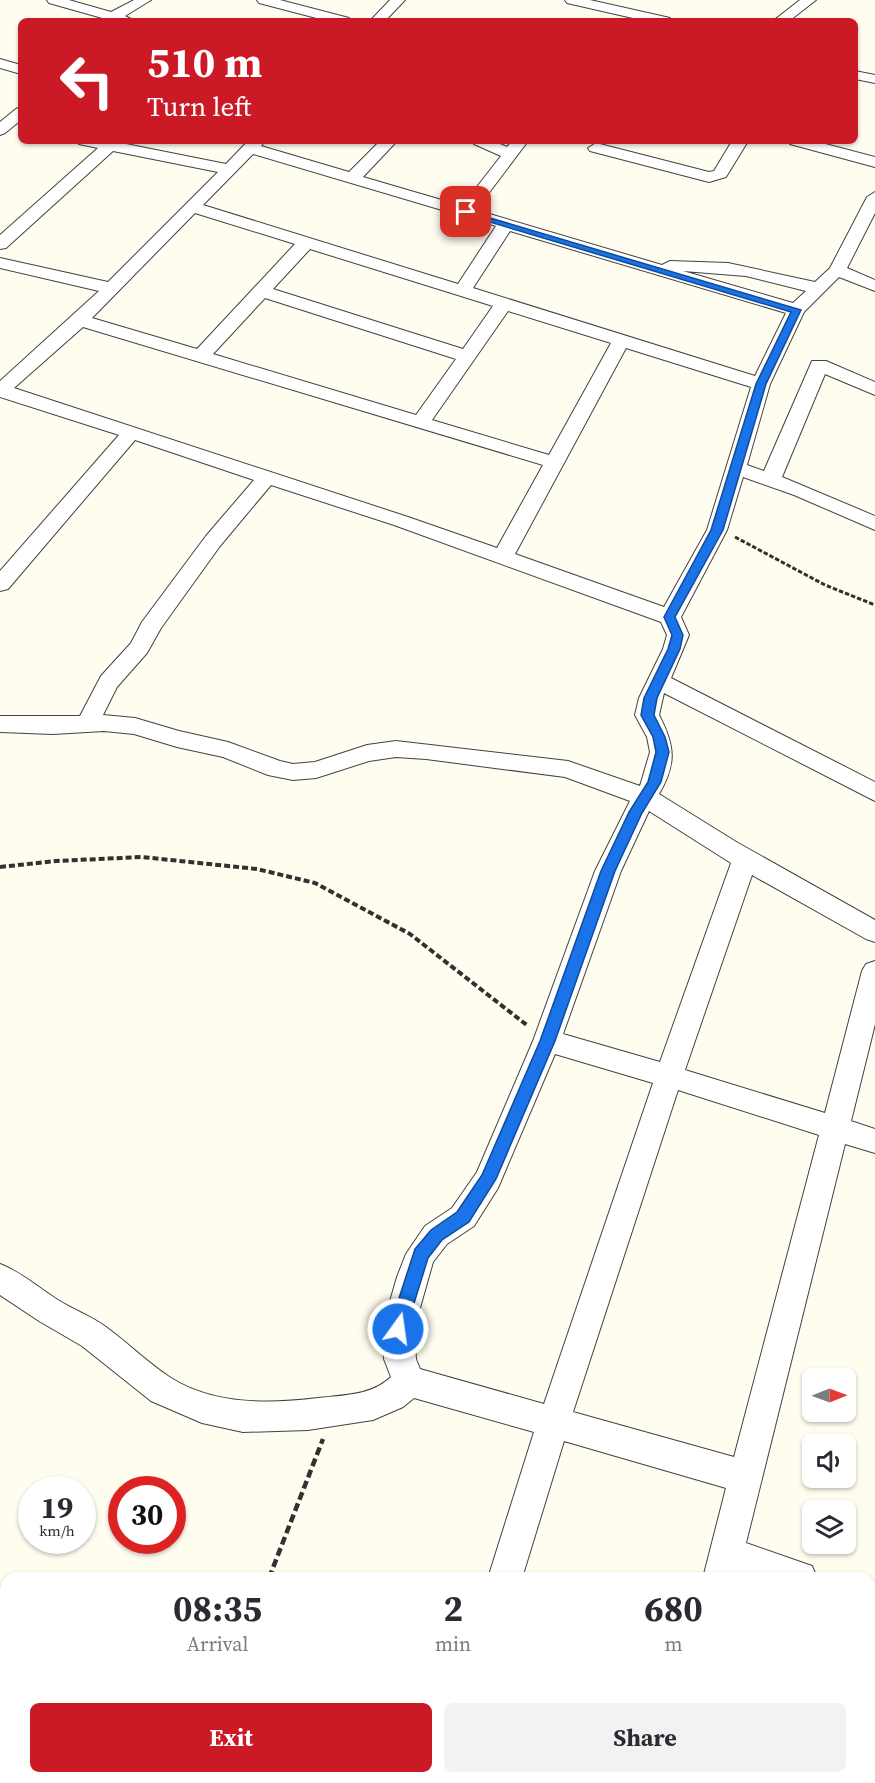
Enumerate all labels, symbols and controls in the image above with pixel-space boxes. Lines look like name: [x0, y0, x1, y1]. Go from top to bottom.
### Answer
text: 510 m: [147, 33, 262, 91]
icon: left: [48, 42, 126, 120]
text: Turn left: [147, 88, 251, 125]
pin: [440, 186, 491, 237]
icon: arrive: [449, 195, 482, 228]
position arrow: [366, 1297, 430, 1361]
north arrow: [802, 1368, 856, 1422]
map controls: [802, 1368, 856, 1554]
button: sound: [802, 1434, 856, 1488]
speed limit sign: 30: [108, 1476, 186, 1554]
text: 19: [41, 1487, 73, 1528]
button: layers: [802, 1500, 856, 1554]
text: km/h: [39, 1520, 75, 1541]
text: 08:35: [173, 1584, 262, 1633]
text: 2: [443, 1584, 463, 1633]
text: 680: [644, 1584, 703, 1633]
text: Arrival: [187, 1630, 248, 1658]
text: min: [435, 1630, 471, 1658]
text: m: [665, 1630, 683, 1658]
button: Exit: [30, 1703, 432, 1772]
button: Share: [444, 1703, 846, 1772]

